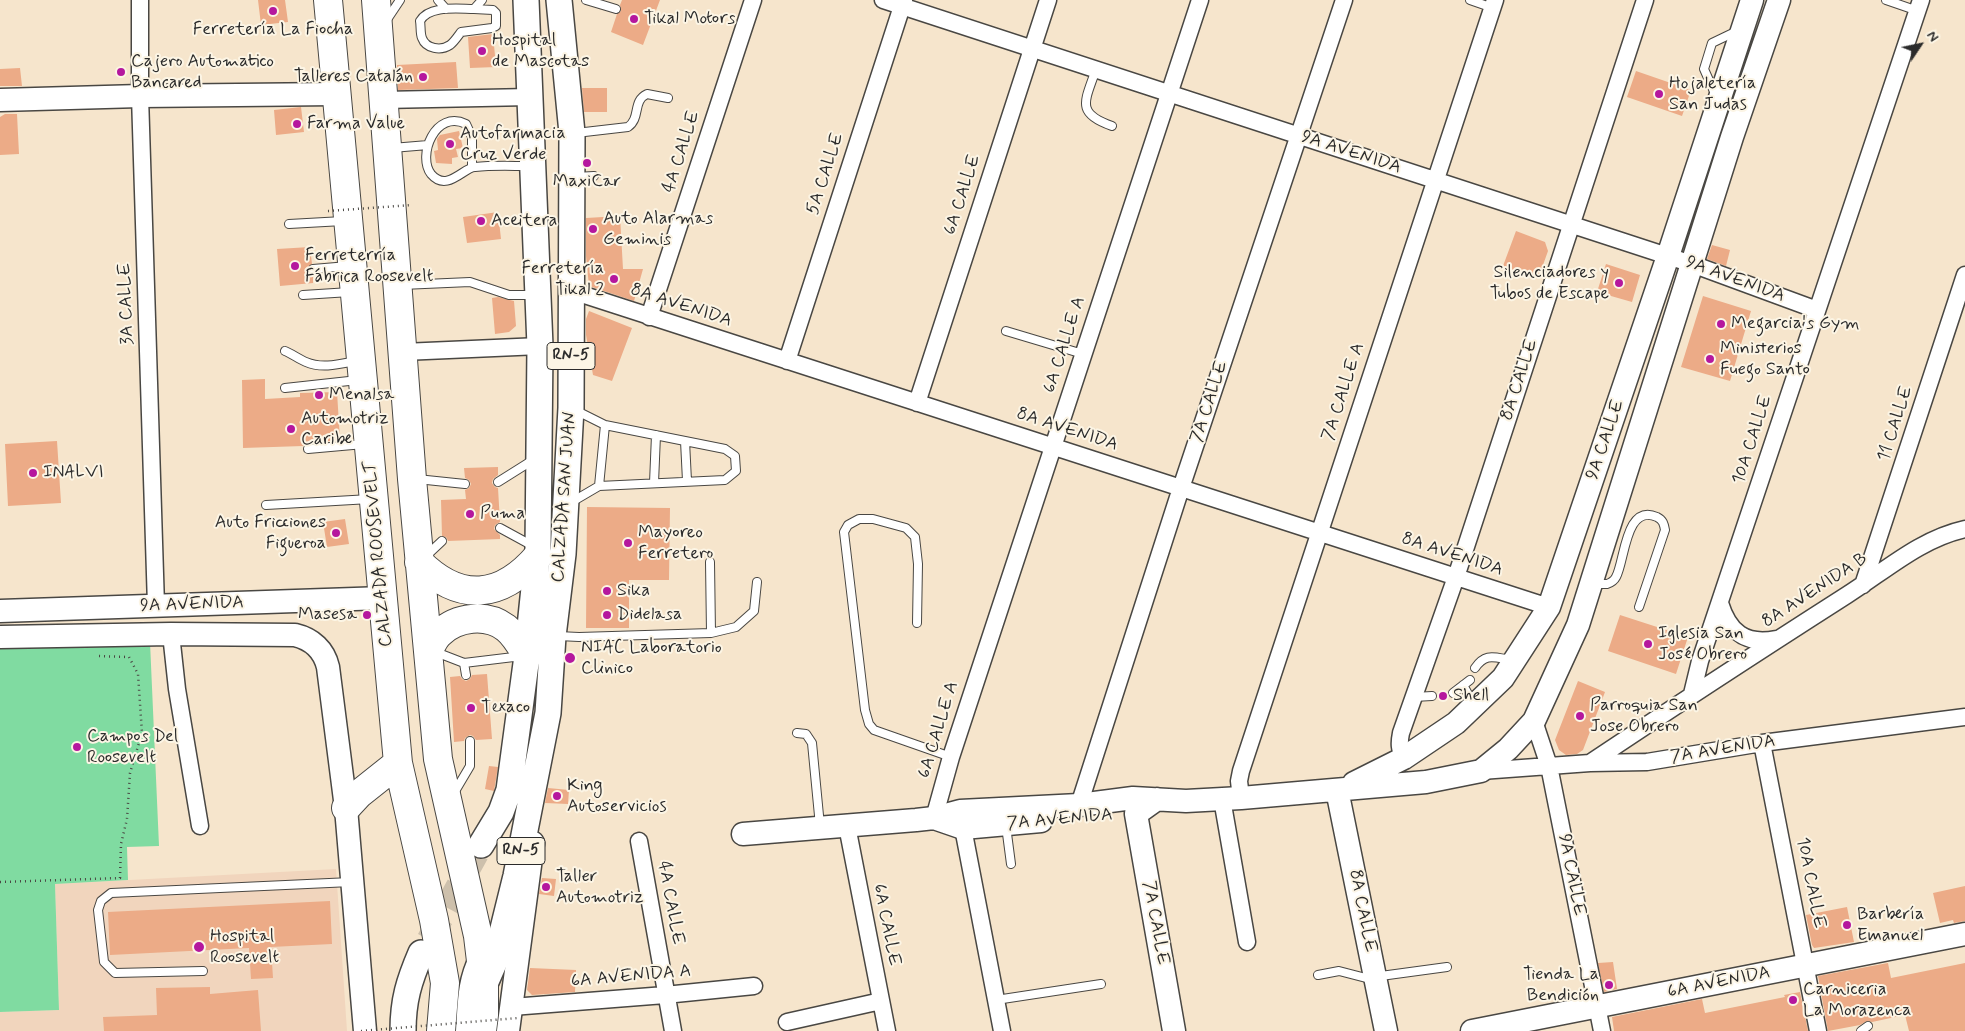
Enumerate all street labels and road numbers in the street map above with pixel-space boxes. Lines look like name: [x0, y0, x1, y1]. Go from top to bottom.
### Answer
street label: 4A CALLE: [659, 108, 705, 196]
street label: 9A AVENIDA: [1298, 127, 1404, 179]
street label: 5A CALLE: [803, 130, 849, 218]
street label: 6A CALLE: [940, 152, 986, 238]
street label: 9A AVENIDA: [1683, 252, 1787, 308]
street label: 3A CALLE: [115, 263, 139, 345]
street label: 8A AVENIDA: [628, 279, 734, 333]
street label: 6A CALLE A: [1039, 294, 1091, 396]
street label: 8A CALLE: [1497, 337, 1543, 423]
street label: 7A CALLE A: [1318, 340, 1370, 444]
road number: RN-5: [547, 342, 595, 370]
street label: 7A CALLE: [1187, 358, 1233, 446]
street label: 11 CALLE: [1874, 384, 1918, 464]
street label: 10A CALLE: [1728, 393, 1778, 487]
street label: 9A CALLE: [1582, 397, 1630, 483]
street label: 8A AVENIDA: [1014, 403, 1120, 457]
street label: CALZADA SAN JUAN: [548, 411, 582, 583]
street label: CALZADA ROOSEVELT: [360, 460, 398, 648]
street label: 8A AVENIDA: [1399, 528, 1505, 582]
street label: 8A AVENIDA B: [1758, 549, 1872, 633]
street label: 9A AVENIDA: [140, 592, 244, 618]
street label: 6A CALLE A: [914, 679, 964, 781]
street label: 7A AVENIDA: [1669, 731, 1777, 769]
street label: 7A AVENIDA: [1006, 805, 1114, 835]
street label: 9A CALLE: [1552, 832, 1590, 918]
street label: 10A CALLE: [1791, 836, 1829, 930]
road number: RN-5: [497, 838, 545, 864]
street label: 4A CALLE: [652, 859, 688, 947]
street label: 8A CALLE: [1343, 868, 1381, 954]
street label: 7A CALLE: [1137, 879, 1173, 967]
street label: 6A CALLE: [867, 882, 905, 968]
street label: 6A AVENIDA A: [570, 961, 692, 993]
street label: 6A AVENIDA: [1666, 962, 1772, 1004]

